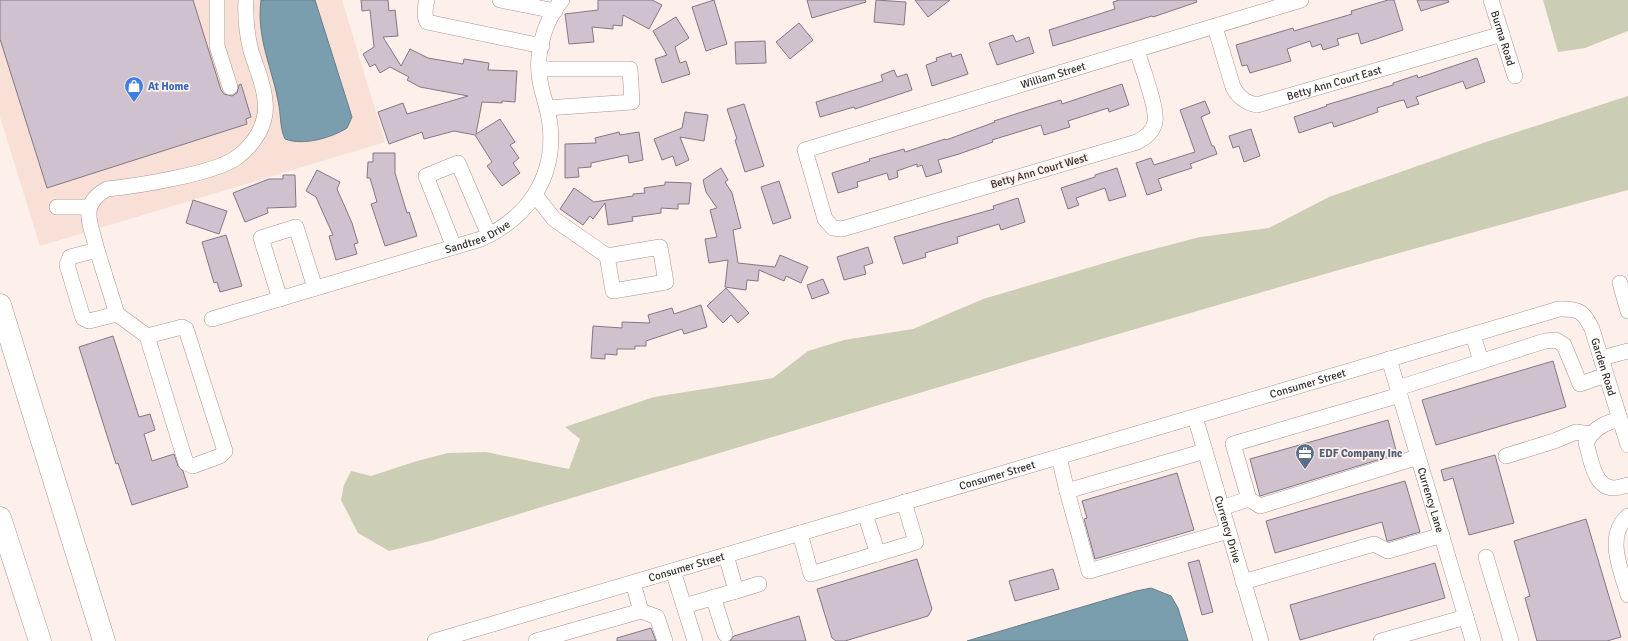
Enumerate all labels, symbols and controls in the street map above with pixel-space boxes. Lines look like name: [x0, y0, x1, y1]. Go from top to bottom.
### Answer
street label: Burma Road: [1488, 9, 1518, 67]
street label: William Street: [1019, 59, 1087, 91]
street label: Betty Ann Court East: [1285, 63, 1383, 103]
shop icon: At Home: [123, 75, 145, 103]
place label: At Home: [148, 80, 190, 93]
street label: Betty Ann Court West: [989, 151, 1089, 191]
street label: Sandtree Drive: [443, 217, 512, 256]
street label: Garden Road: [1589, 336, 1619, 398]
street label: Consumer Street: [1268, 366, 1347, 401]
office icon: EDF Company Inc: [1294, 442, 1316, 470]
place label: EDF Company Inc: [1319, 447, 1402, 460]
street label: Consumer Street: [957, 458, 1037, 492]
street label: Currency Lane: [1415, 466, 1447, 534]
street label: Currency Drive: [1212, 494, 1244, 564]
street label: Consumer Street: [647, 549, 726, 584]

